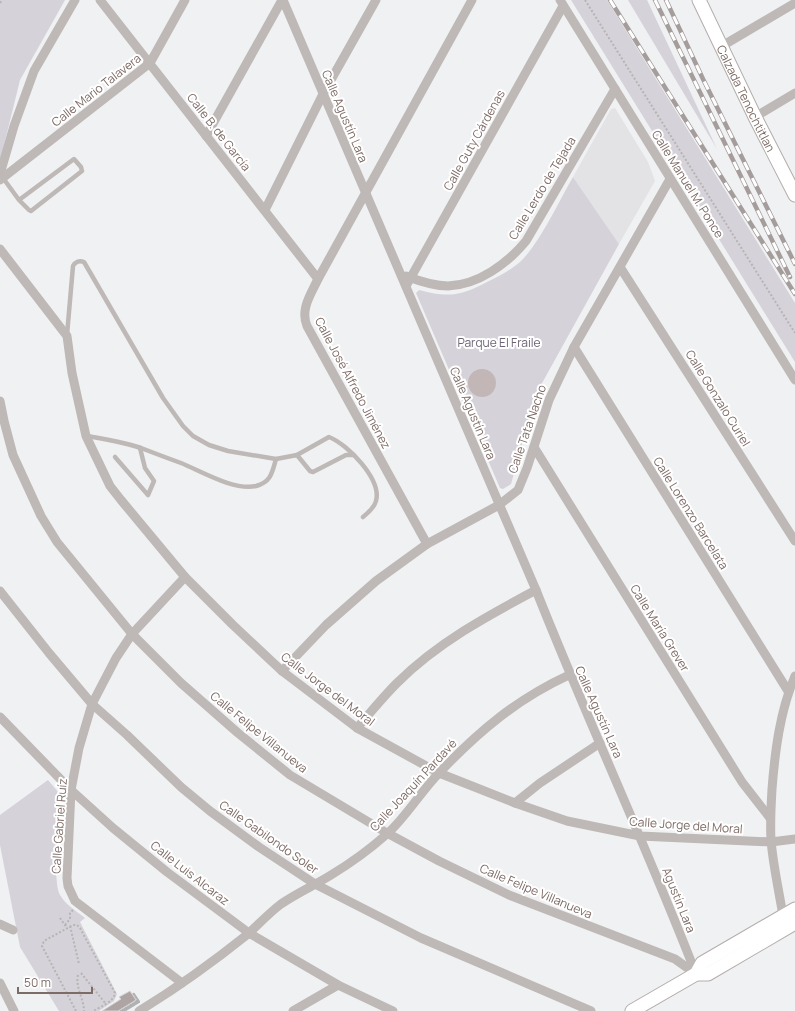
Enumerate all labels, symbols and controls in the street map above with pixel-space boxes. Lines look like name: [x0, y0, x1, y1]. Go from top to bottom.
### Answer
street label: Calzada Tenochtitlan: [713, 42, 780, 155]
street label: Calle Mario Talavera: [48, 50, 144, 130]
street label: Calle Agustín Lara: [318, 67, 372, 165]
street label: Calle Guty Cárdenas: [439, 87, 509, 193]
street label: Calle B. de García: [183, 90, 255, 174]
street label: Calle Manuel M. Ponce: [648, 127, 728, 241]
street label: Calle Lerdo de Tejada: [504, 133, 580, 243]
street label: Calle José Alfredo Jiménez: [311, 314, 395, 452]
park label: Parque El Fraile: [457, 334, 541, 351]
street label: Calle Gonzalo Curiel: [681, 347, 755, 449]
street label: Calle Agustín Lara: [446, 364, 500, 462]
street label: Calle Tata Nacho: [504, 382, 550, 476]
street label: Calle Lorenzo Barcelata: [649, 454, 733, 572]
street label: Calle María Grever: [626, 581, 694, 675]
street label: Calle Jorge del Moral: [278, 648, 378, 730]
street label: Calle Agustín Lara: [571, 663, 627, 761]
street label: Calle Felipe Villanueva: [207, 687, 311, 777]
street label: Calle Joaquín Pardavé: [366, 735, 460, 835]
street label: Calle Gabriel Ruíz: [47, 778, 71, 874]
street label: Calle Gabilondo Soler: [216, 796, 323, 878]
street label: Calle Jorge del Moral: [629, 813, 743, 837]
street label: Calle Luis Alcaraz: [147, 837, 233, 909]
street label: Calle Felipe Villanueva: [477, 860, 595, 922]
street label: Agustín Lara: [658, 865, 700, 935]
scale bar: [18, 969, 92, 995]
text: 50 m: [24, 974, 51, 991]

